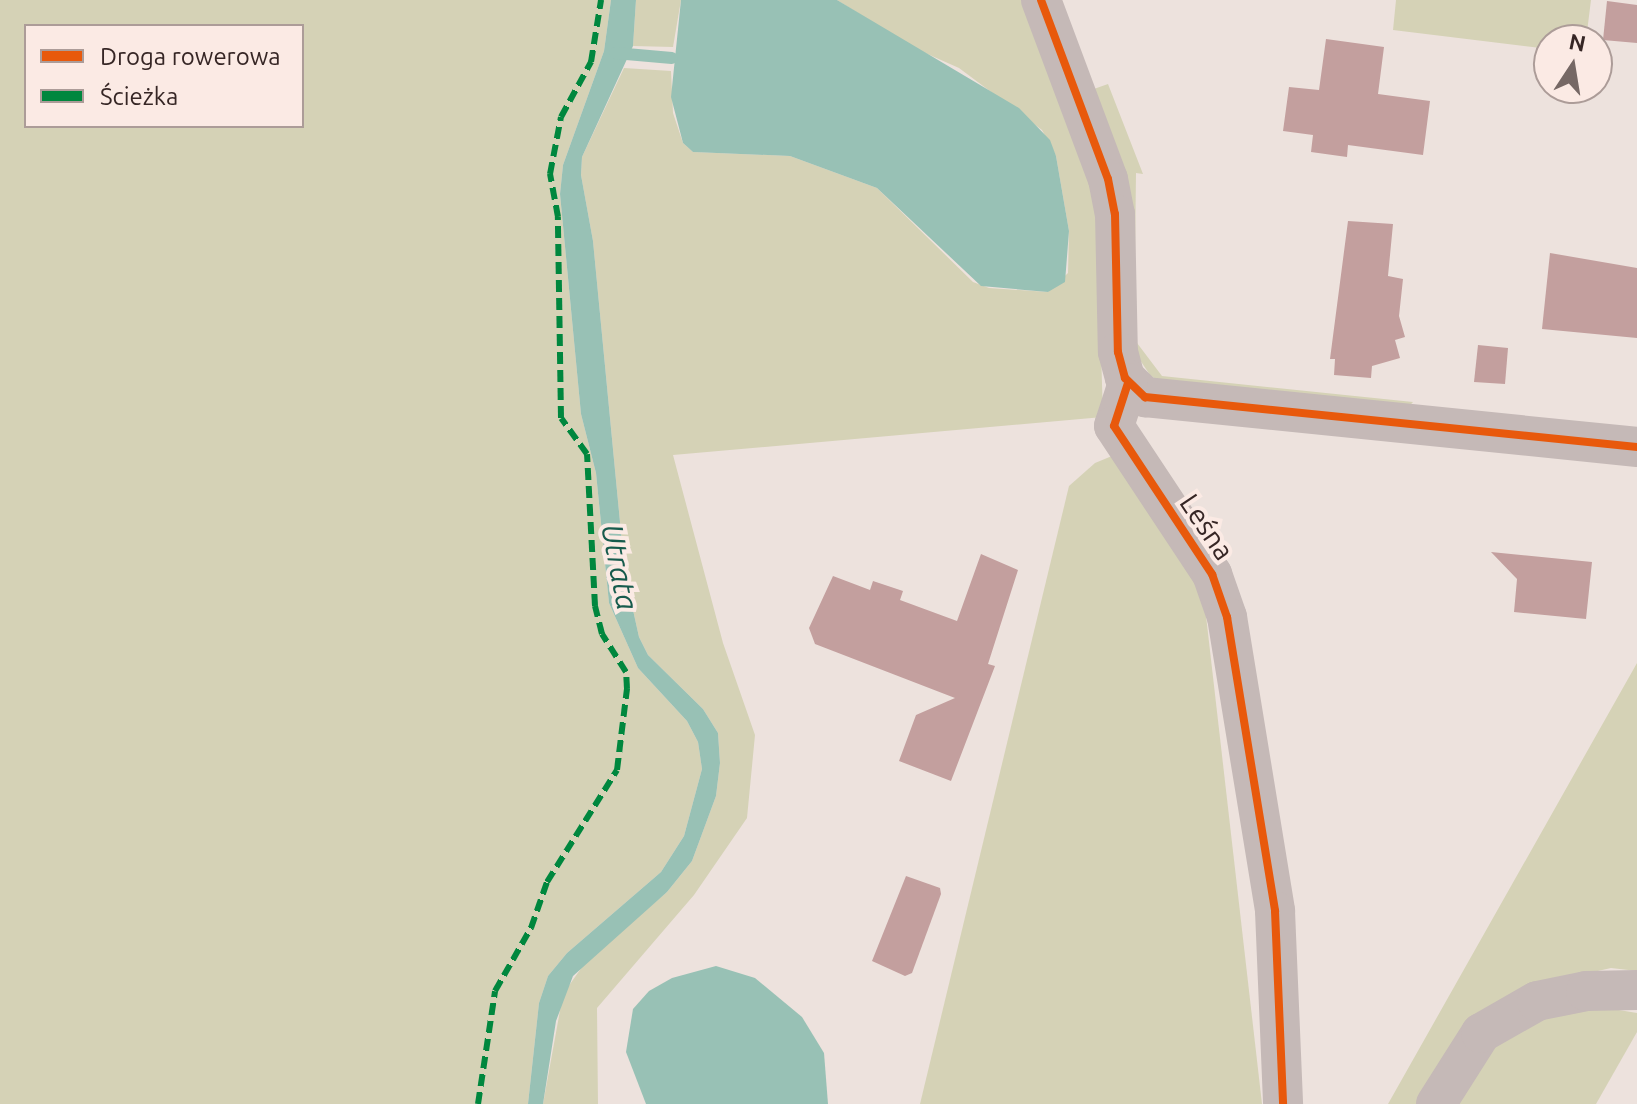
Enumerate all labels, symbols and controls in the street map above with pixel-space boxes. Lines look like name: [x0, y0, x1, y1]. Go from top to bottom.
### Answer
legend: [24, 24, 304, 128]
north arrow: [1533, 24, 1613, 104]
text: N: [1567, 28, 1588, 56]
text: Droga rowerowa: [100, 43, 281, 70]
text: Ścieżka: [100, 83, 178, 110]
street label: Leśna: [1173, 488, 1241, 566]
water label: Utrata: [594, 521, 646, 613]

